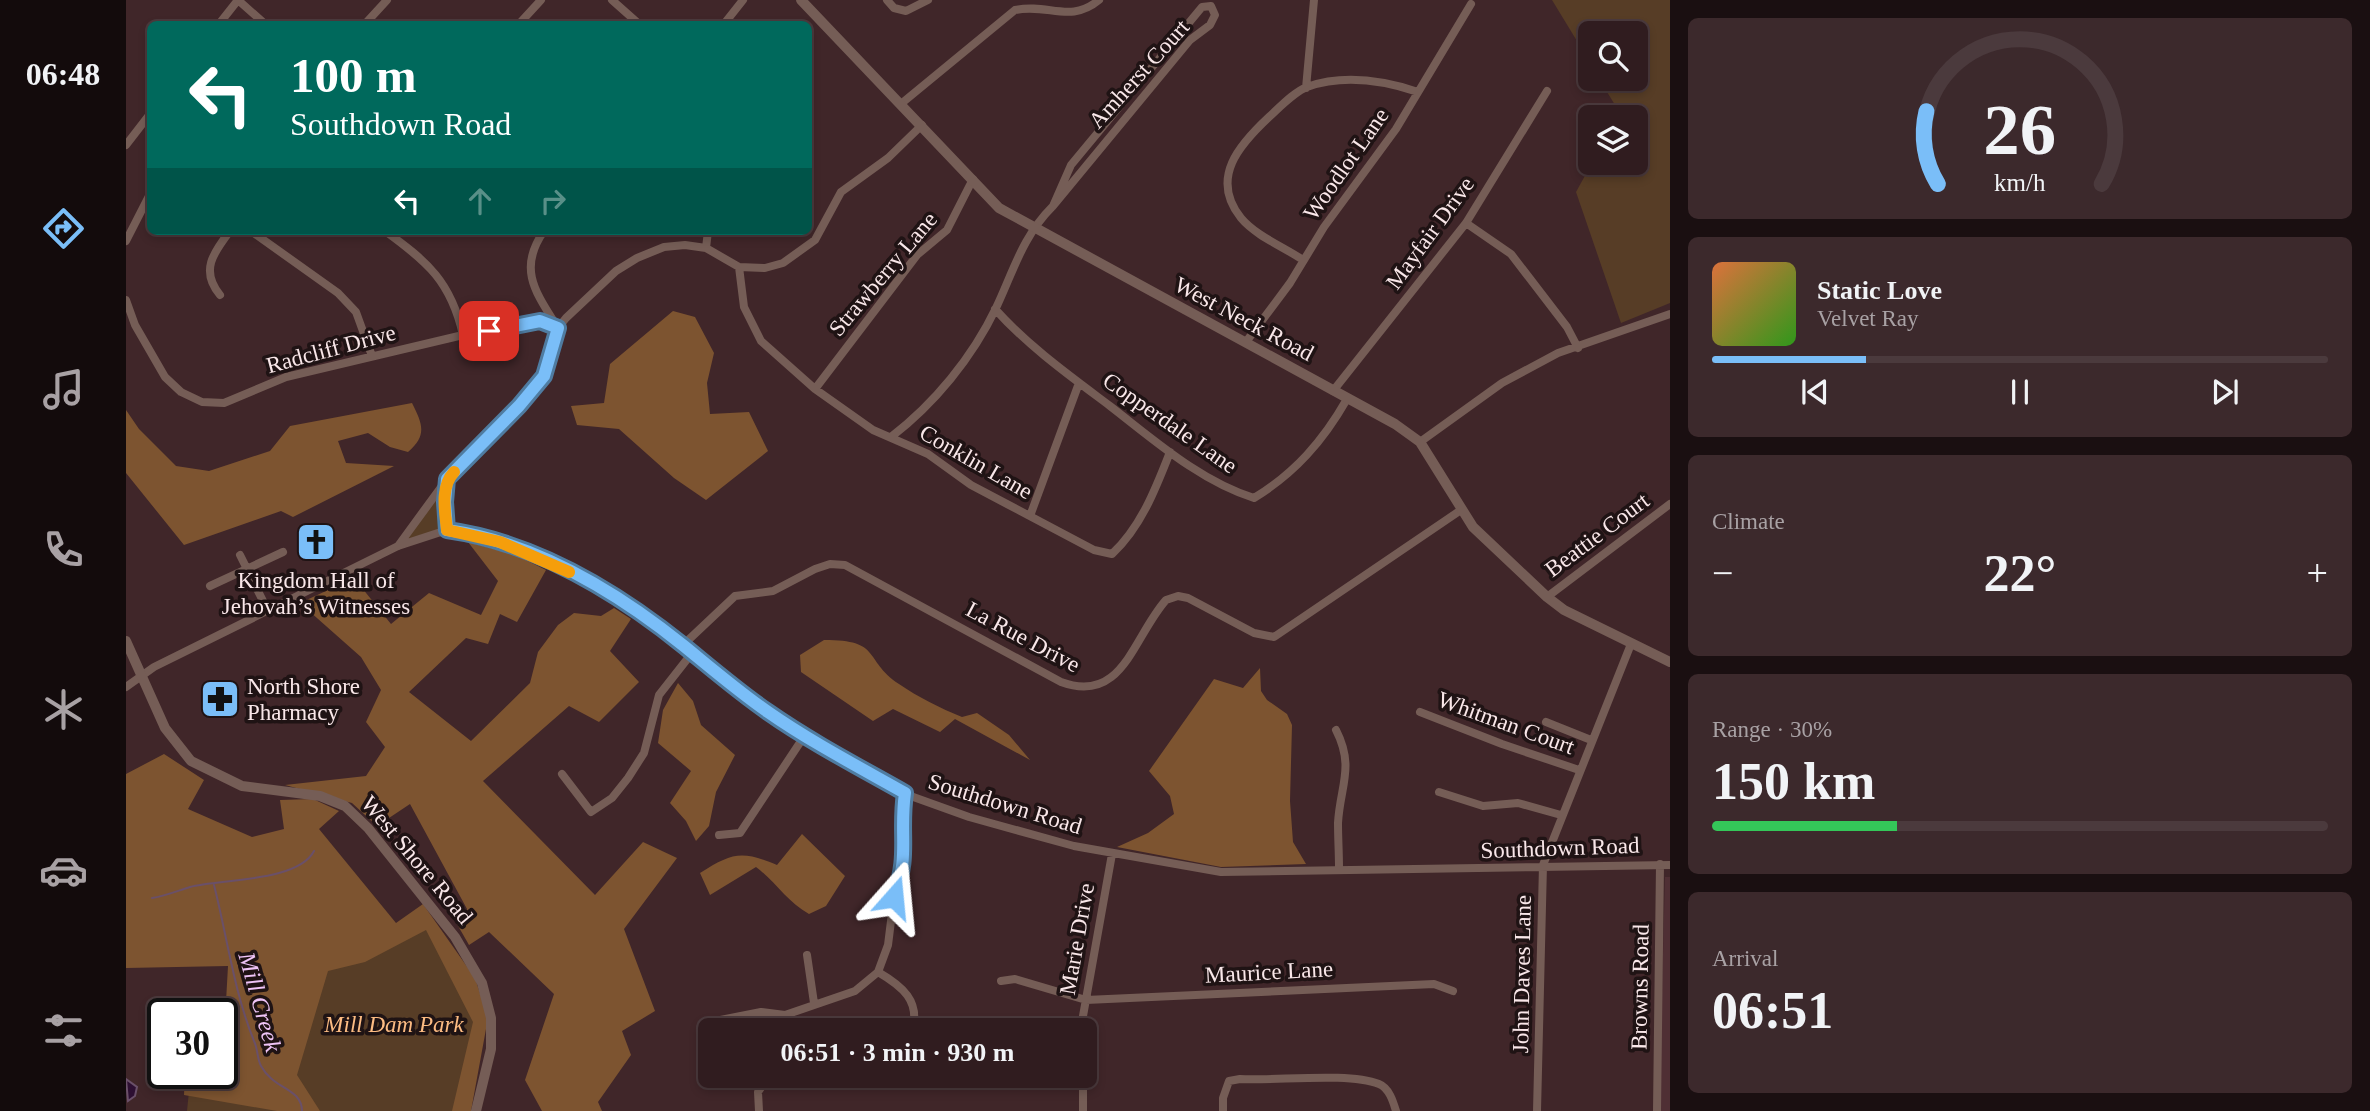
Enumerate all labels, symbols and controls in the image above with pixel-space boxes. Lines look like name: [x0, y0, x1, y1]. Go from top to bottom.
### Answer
street label: Amherst Court: [1084, 14, 1195, 133]
map controls: [1578, 21, 1648, 175]
button: search: [1578, 21, 1648, 91]
text: 100 m: [290, 48, 417, 103]
icon: left: [175, 49, 266, 140]
text: 06:48: [26, 56, 100, 92]
text: 26: [1984, 90, 2056, 171]
street label: Woodlot Lane: [1298, 103, 1394, 225]
button: layers: [1578, 105, 1648, 175]
text: Southdown Road: [290, 106, 511, 142]
text: km/h: [1994, 169, 2046, 196]
street label: Mayfair Drive: [1381, 172, 1479, 294]
icon: left: [388, 182, 426, 220]
icon: ahead: [461, 182, 499, 220]
icon: right: [534, 182, 572, 220]
icon: directions: [39, 204, 88, 253]
street label: Strawberry Lane: [824, 207, 942, 341]
street label: West Neck Road: [1170, 272, 1318, 366]
text: Static Love: [1817, 276, 1942, 305]
pin: [459, 301, 519, 361]
text: Velvet Ray: [1817, 306, 1919, 331]
icon: arrive: [470, 312, 508, 350]
street label: Radcliff Drive: [264, 320, 398, 378]
icon: music: [39, 365, 88, 414]
street label: Copperdale Lane: [1098, 368, 1242, 478]
icon: previous: [1796, 373, 1834, 411]
icon: pause: [2001, 373, 2039, 411]
icon: next: [2206, 373, 2244, 411]
street label: Conklin Lane: [915, 420, 1037, 504]
street label: Beattie Court: [1540, 488, 1654, 582]
text: Climate: [1712, 509, 1785, 534]
church icon: Kingdom Hall of Jehovah’s Witnesses: [295, 521, 337, 563]
icon: phone: [39, 525, 88, 574]
text: 22°: [1984, 545, 2056, 602]
text: −: [1712, 552, 1733, 594]
text: +: [2307, 552, 2328, 594]
place label: Kingdom Hall of Jehovah’s Witnesses: [222, 568, 410, 619]
street label: La Rue Drive: [962, 597, 1084, 677]
place label: North Shore Pharmacy: [247, 674, 360, 725]
pharmacy icon: North Shore Pharmacy: [199, 678, 241, 720]
icon: climate: [39, 685, 88, 734]
street label: Whitman Court: [1434, 687, 1578, 760]
text: Range · 30%: [1712, 717, 1832, 742]
text: 150 km: [1712, 753, 1875, 810]
street label: Southdown Road: [925, 769, 1085, 839]
street label: West Shore Road: [356, 791, 478, 929]
street label: Southdown Road: [1480, 833, 1640, 863]
icon: car: [39, 846, 88, 895]
position arrow: [857, 860, 931, 934]
street label: Marie Drive: [1055, 881, 1099, 997]
street label: John Daves Lane: [1508, 895, 1536, 1053]
street label: Browns Road: [1626, 923, 1654, 1050]
text: Arrival: [1712, 946, 1778, 971]
water label: Mill Creek: [233, 948, 287, 1055]
street label: Maurice Lane: [1204, 956, 1334, 988]
text: 06:51: [1712, 982, 1833, 1039]
speed limit sign: 30: [147, 998, 238, 1089]
icon: filters: [39, 1006, 88, 1055]
park label: Mill Dam Park: [323, 1012, 464, 1037]
text: 06:51 · 3 min · 930 m: [781, 1038, 1015, 1067]

